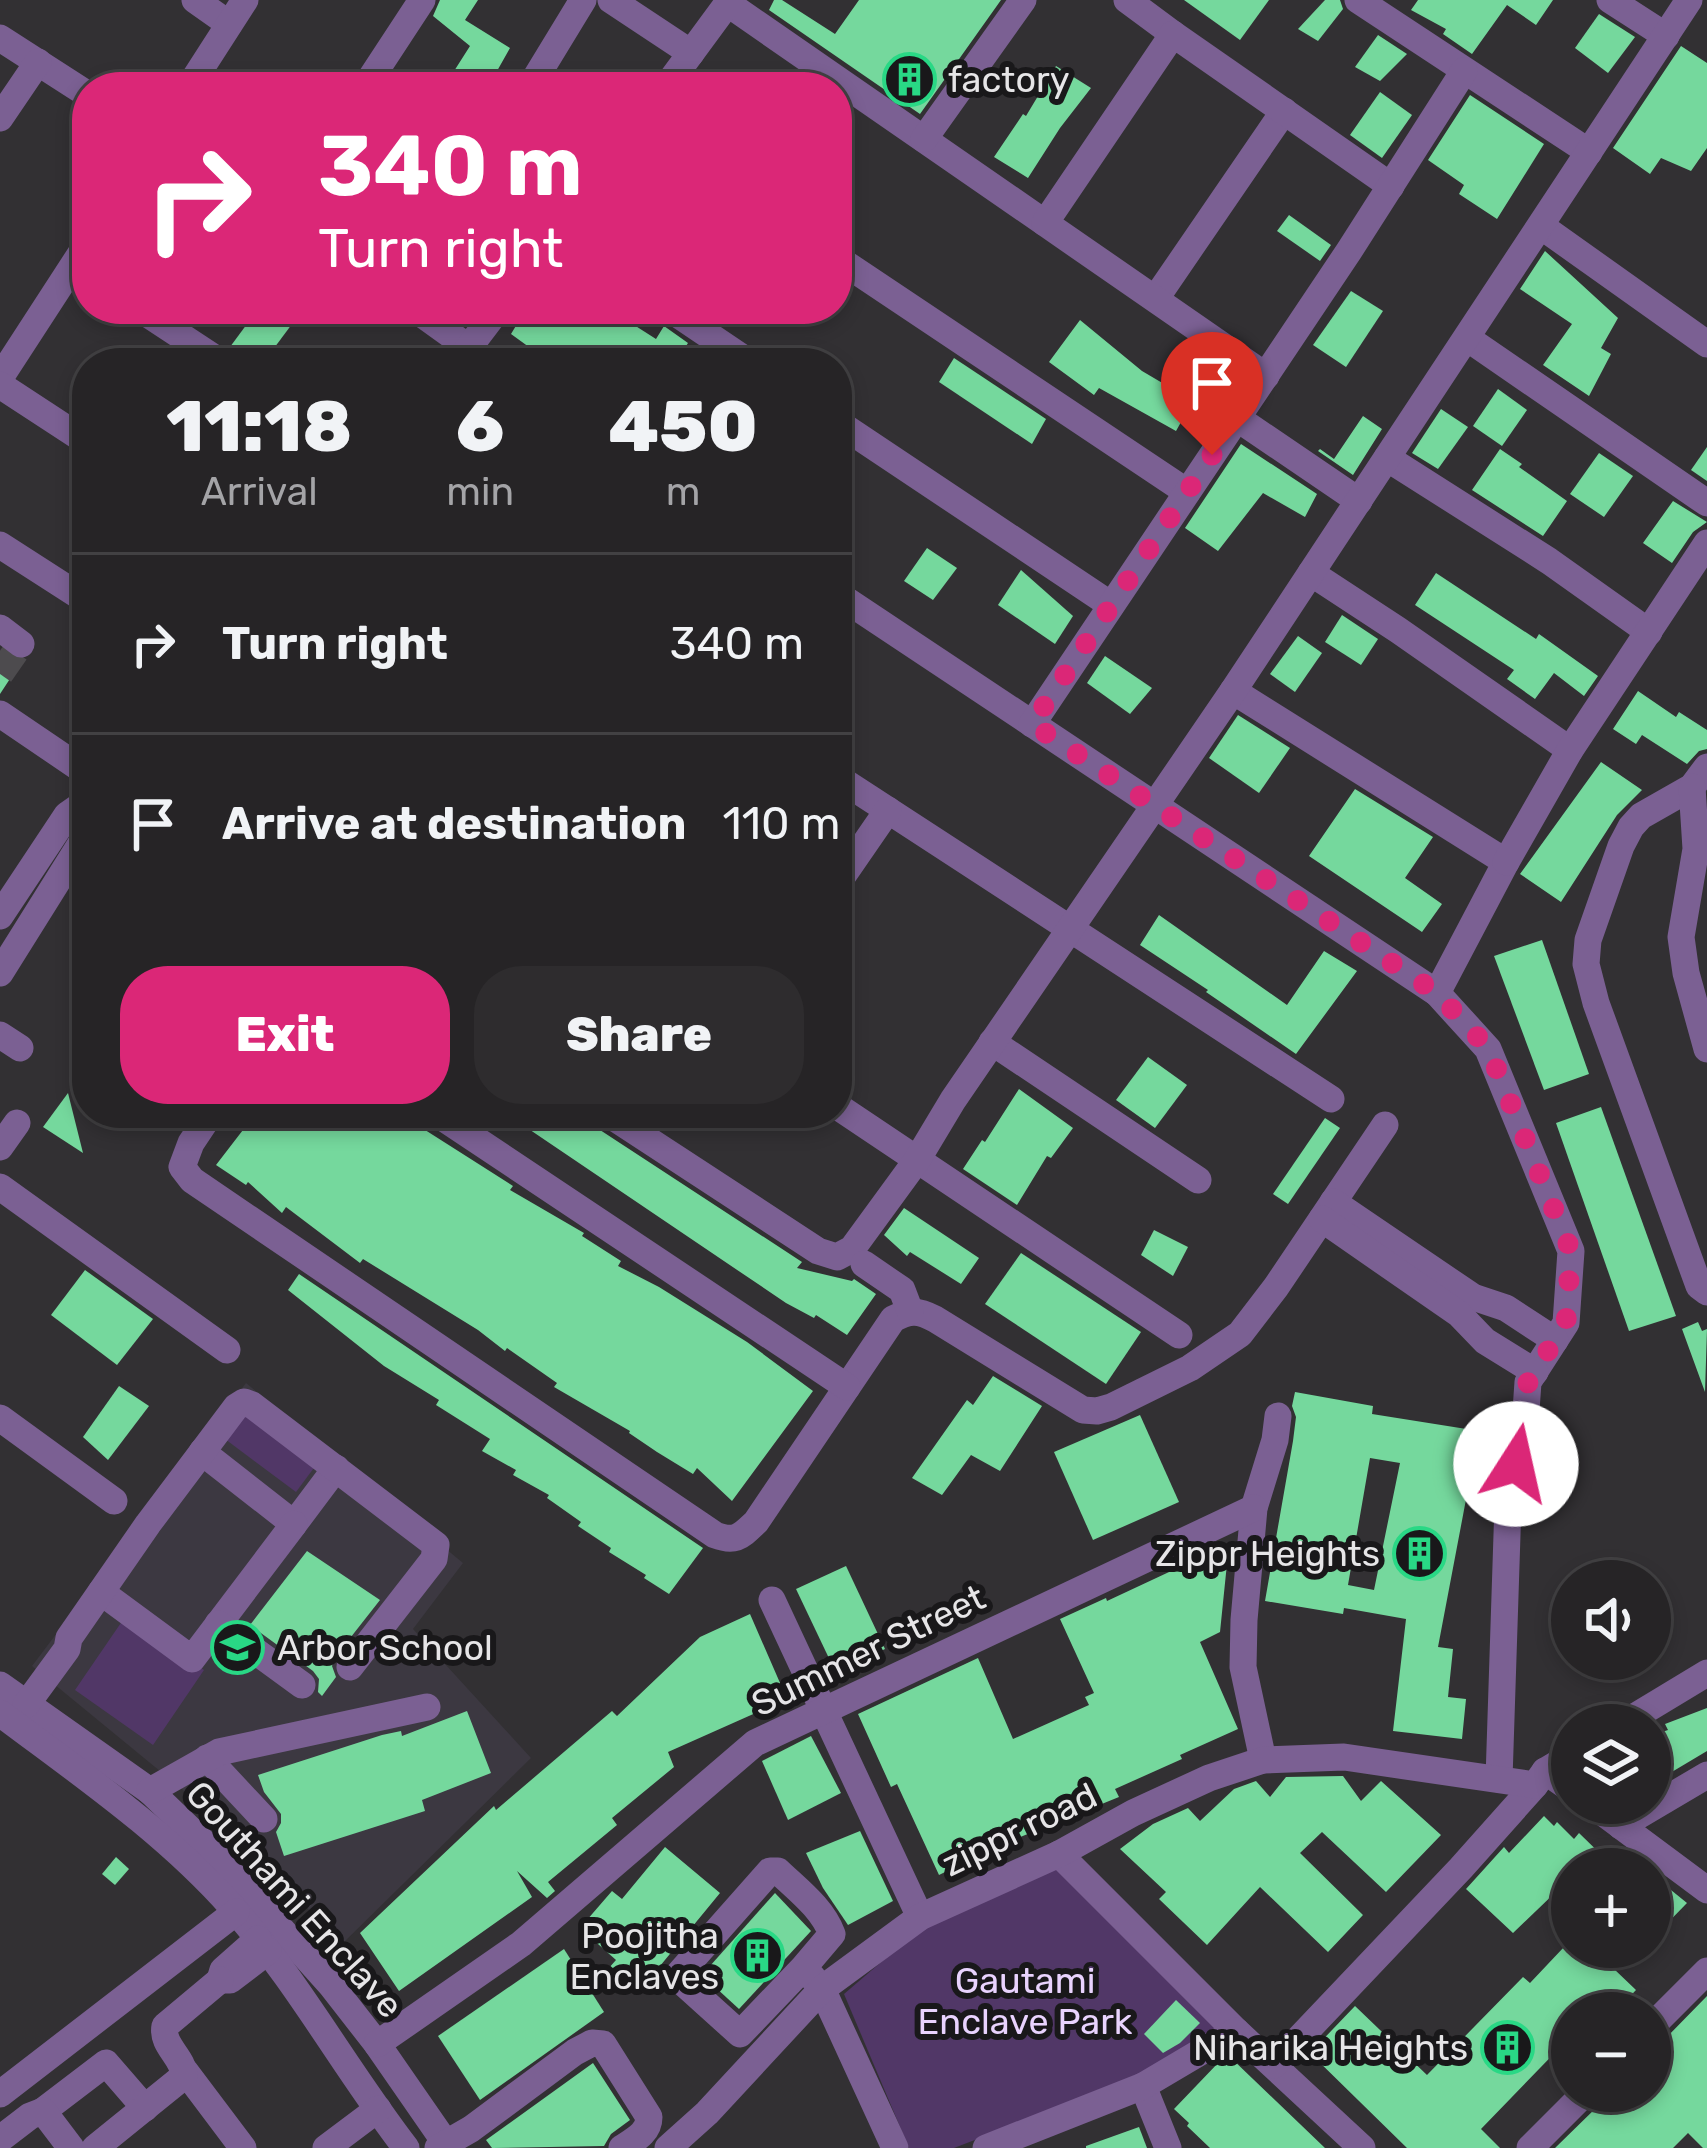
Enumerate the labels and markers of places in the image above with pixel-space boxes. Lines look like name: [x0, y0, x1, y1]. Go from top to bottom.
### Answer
building icon: factory: [881, 51, 937, 107]
place label: factory: [948, 58, 1070, 101]
pin: [1161, 332, 1263, 455]
building icon: Zippr Heights: [1391, 1525, 1447, 1581]
place label: Zippr Heights: [1155, 1532, 1380, 1575]
school or university icon: Arbor School: [210, 1619, 266, 1675]
place label: Arbor School: [277, 1626, 493, 1669]
place label: Poojitha Enclaves: [569, 1914, 719, 1998]
building icon: Poojitha Enclaves: [730, 1928, 786, 1984]
building icon: Niharika Heights: [1479, 2019, 1535, 2075]
place label: Niharika Heights: [1193, 2026, 1468, 2069]

